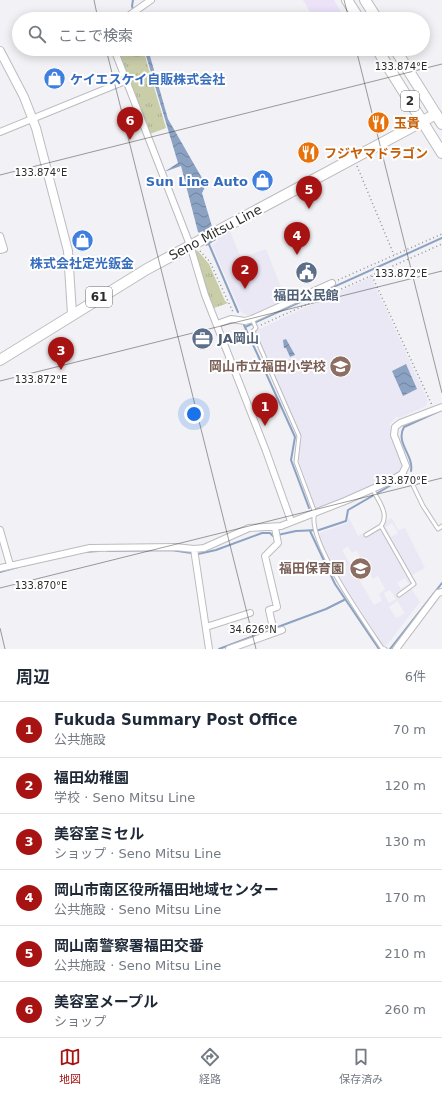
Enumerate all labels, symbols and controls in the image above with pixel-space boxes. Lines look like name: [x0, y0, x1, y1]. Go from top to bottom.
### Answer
search box: [12, 12, 430, 56]
icon: search: [26, 23, 48, 45]
text: ここで検索: [58, 27, 133, 45]
text: 133.874°E: [375, 61, 427, 72]
shop icon: ケイエスケイ自販株式会社: [41, 66, 67, 92]
place label: ケイエスケイ自販株式会社: [70, 72, 225, 87]
road number: 2: [401, 91, 419, 111]
pin: 6: [117, 107, 143, 140]
restaurant icon: 玉貴: [365, 110, 391, 136]
place label: 玉貴: [394, 116, 420, 131]
restaurant icon: フジヤマドラゴン: [295, 140, 321, 166]
place label: フジヤマドラゴン: [324, 146, 428, 161]
text: 133.874°E: [15, 167, 67, 178]
shop icon: Sun Line Auto: [250, 168, 276, 194]
place label: Sun Line Auto: [146, 174, 248, 189]
pin: 5: [296, 176, 322, 209]
street label: Seno Mitsu Line: [166, 202, 264, 263]
pin: 4: [284, 222, 310, 255]
shop icon: 株式会社定光鈑金: [69, 228, 95, 254]
place label: 株式会社定光鈑金: [30, 256, 134, 271]
pin: 2: [232, 256, 258, 289]
public building icon: 福田公民館: [293, 260, 319, 286]
text: 133.872°E: [375, 268, 427, 279]
road number: 61: [86, 287, 112, 307]
place label: 福田公民館: [273, 288, 339, 303]
office icon: JA岡山: [189, 325, 215, 351]
place label: JA岡山: [217, 331, 259, 346]
pin: 3: [48, 337, 74, 370]
school or university icon: 岡山市立福田小学校: [328, 353, 354, 379]
place label: 岡山市立福田小学校: [209, 359, 326, 374]
text: 133.872°E: [15, 374, 67, 385]
pin: 1: [252, 393, 278, 426]
your location: [184, 404, 204, 424]
text: 133.870°E: [375, 475, 427, 486]
school or university icon: 福田保育園: [347, 555, 373, 581]
place label: 福田保育園: [279, 561, 344, 576]
text: 133.870°E: [15, 580, 67, 591]
text: 34.626°N: [229, 624, 277, 635]
text: 周辺: [16, 667, 50, 687]
text: 6件: [405, 669, 426, 684]
text: Fukuda Summary Post Office: [54, 711, 297, 729]
text: 1: [24, 722, 34, 737]
text: 70 m: [393, 722, 426, 737]
text: 公共施設: [54, 732, 106, 747]
text: 福田幼稚園: [54, 769, 129, 787]
text: 2: [24, 778, 34, 793]
text: 120 m: [384, 778, 426, 793]
text: 学校 · Seno Mitsu Line: [54, 790, 195, 805]
text: 美容室ミセル: [54, 825, 144, 843]
text: 3: [24, 834, 34, 849]
text: 130 m: [384, 834, 426, 849]
text: ショップ · Seno Mitsu Line: [54, 846, 221, 861]
text: 岡山市南区役所福田地域センター: [54, 881, 279, 899]
text: 4: [24, 890, 34, 905]
text: 170 m: [384, 890, 426, 905]
text: 公共施設 · Seno Mitsu Line: [54, 902, 221, 917]
text: 岡山南警察署福田交番: [54, 937, 204, 955]
text: 5: [24, 946, 34, 961]
text: 210 m: [384, 946, 426, 961]
text: 公共施設 · Seno Mitsu Line: [54, 958, 221, 973]
text: 美容室メープル: [54, 993, 158, 1011]
text: 6: [24, 1002, 34, 1017]
text: 260 m: [384, 1002, 426, 1017]
text: ショップ: [54, 1014, 106, 1029]
tab: 地図: [59, 1046, 81, 1086]
tab: 経路: [199, 1046, 221, 1086]
tab: 保存済み: [339, 1046, 383, 1086]

